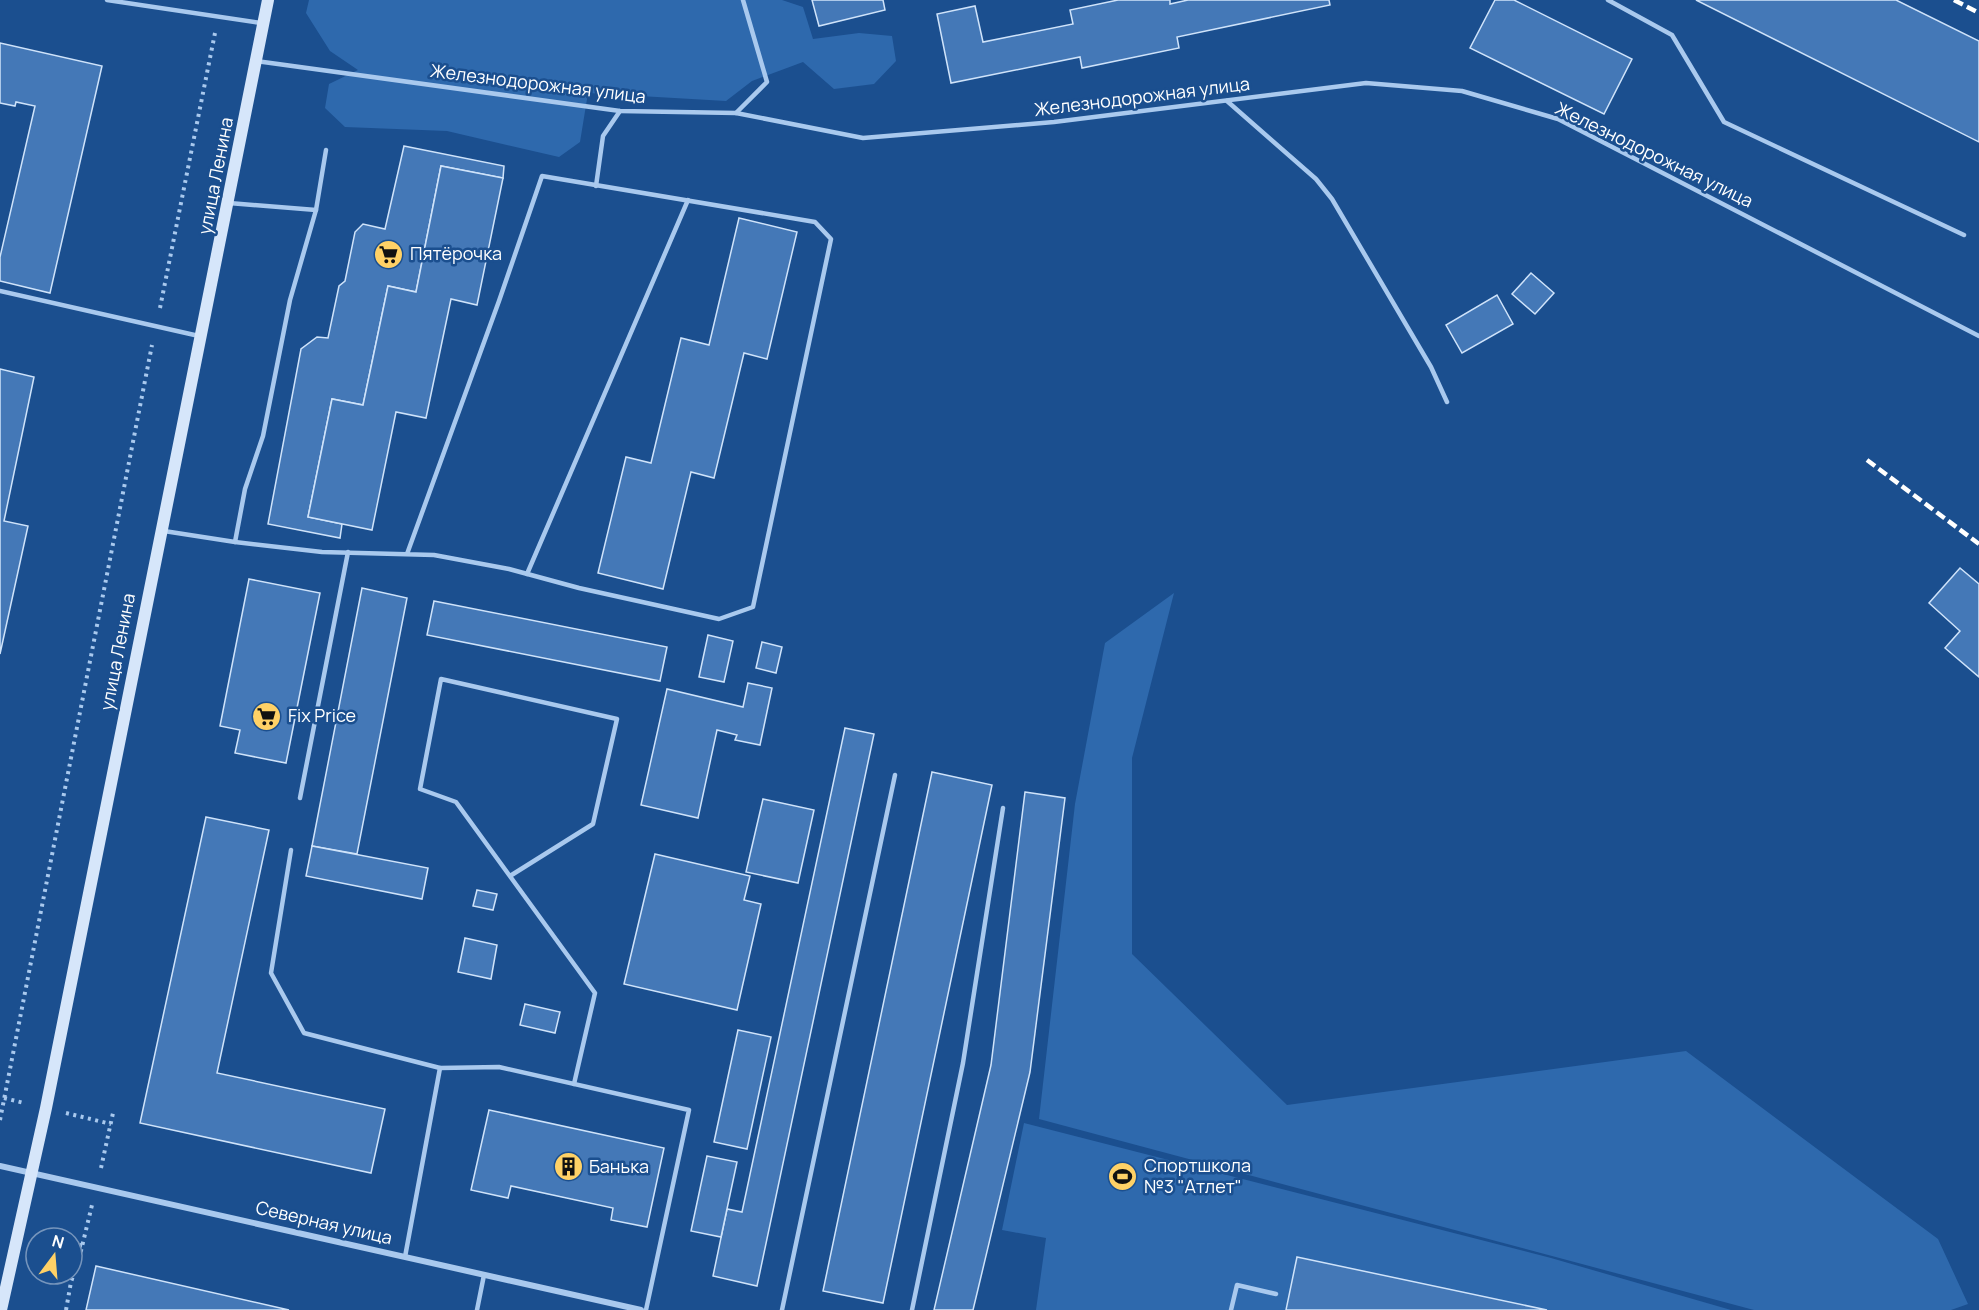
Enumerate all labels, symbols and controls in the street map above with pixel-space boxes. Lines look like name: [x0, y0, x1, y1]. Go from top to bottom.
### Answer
street label: Железнодорожная улица: [429, 58, 647, 108]
street label: Железнодорожная улица: [1033, 71, 1251, 121]
street label: Железнодорожная улица: [1552, 96, 1757, 212]
street label: улица Ленина: [192, 115, 238, 237]
supermarket icon: Пятёрочка: [373, 238, 405, 270]
place label: Пятёрочка: [410, 241, 502, 265]
street label: улица Ленина: [94, 591, 140, 713]
supermarket icon: Fix Price: [251, 700, 283, 732]
place label: Fix Price: [288, 703, 356, 727]
building icon: Банька: [552, 1151, 584, 1183]
place label: Спортшкола №3 "Атлет": [1144, 1153, 1251, 1198]
place label: Банька: [589, 1154, 649, 1178]
sports icon: Спортшкола №3 "Атлет": [1107, 1160, 1139, 1192]
street label: Северная улица: [254, 1195, 395, 1249]
north arrow: [24, 1226, 84, 1286]
text: N: [50, 1229, 67, 1254]

